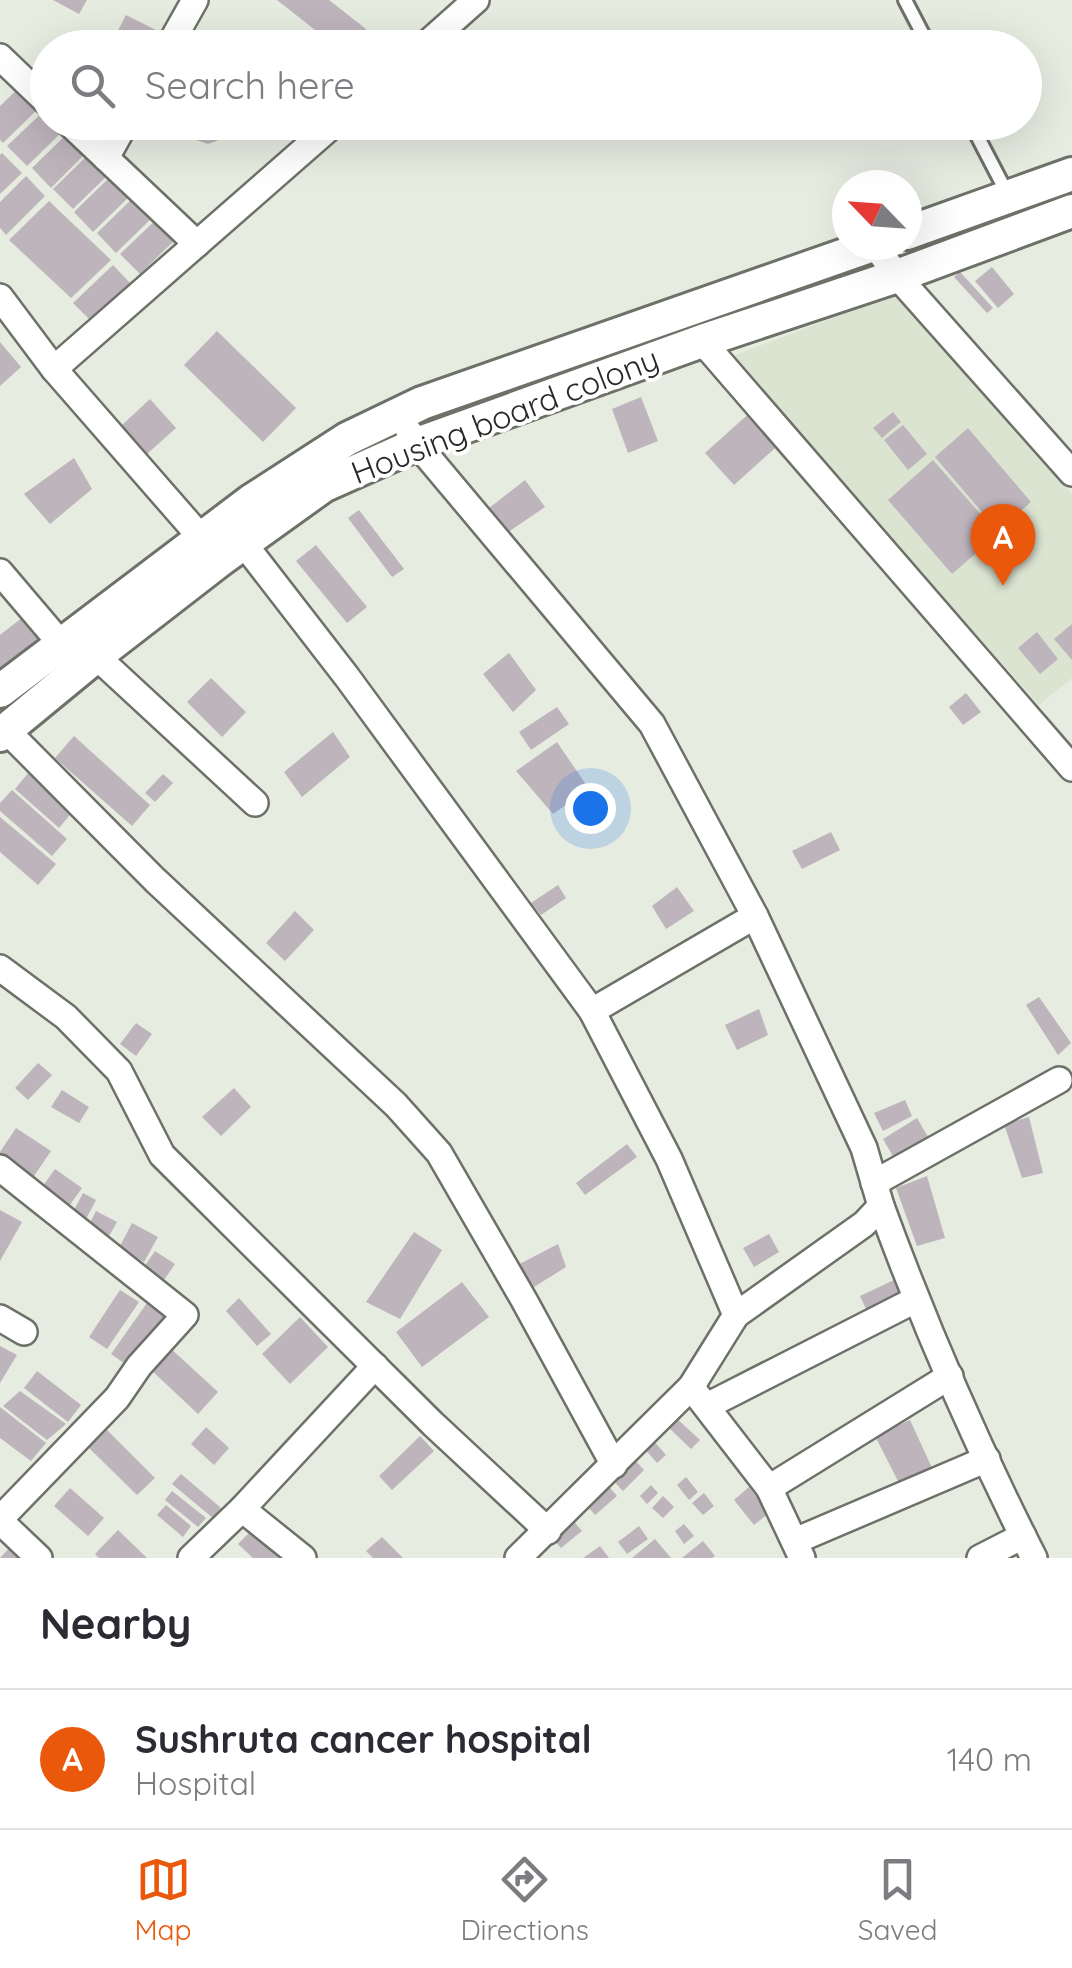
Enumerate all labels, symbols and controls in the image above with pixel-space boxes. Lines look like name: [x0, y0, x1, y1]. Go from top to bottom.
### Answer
search box: [30, 30, 1042, 140]
icon: search: [65, 58, 120, 113]
text: Search here: [145, 61, 355, 109]
north arrow: [832, 170, 922, 260]
street label: Housing board colony: [345, 338, 664, 492]
pin: A: [970, 504, 1036, 586]
your location: [565, 783, 616, 834]
text: Nearby: [40, 1597, 191, 1650]
text: Sushruta cancer hospital: [135, 1715, 592, 1763]
text: A: [62, 1739, 83, 1779]
text: 140 m: [947, 1739, 1032, 1779]
text: Hospital: [135, 1763, 256, 1803]
tab: Map: [134, 1852, 192, 1947]
tab: Directions: [460, 1852, 589, 1947]
tab: Saved: [858, 1852, 938, 1947]

